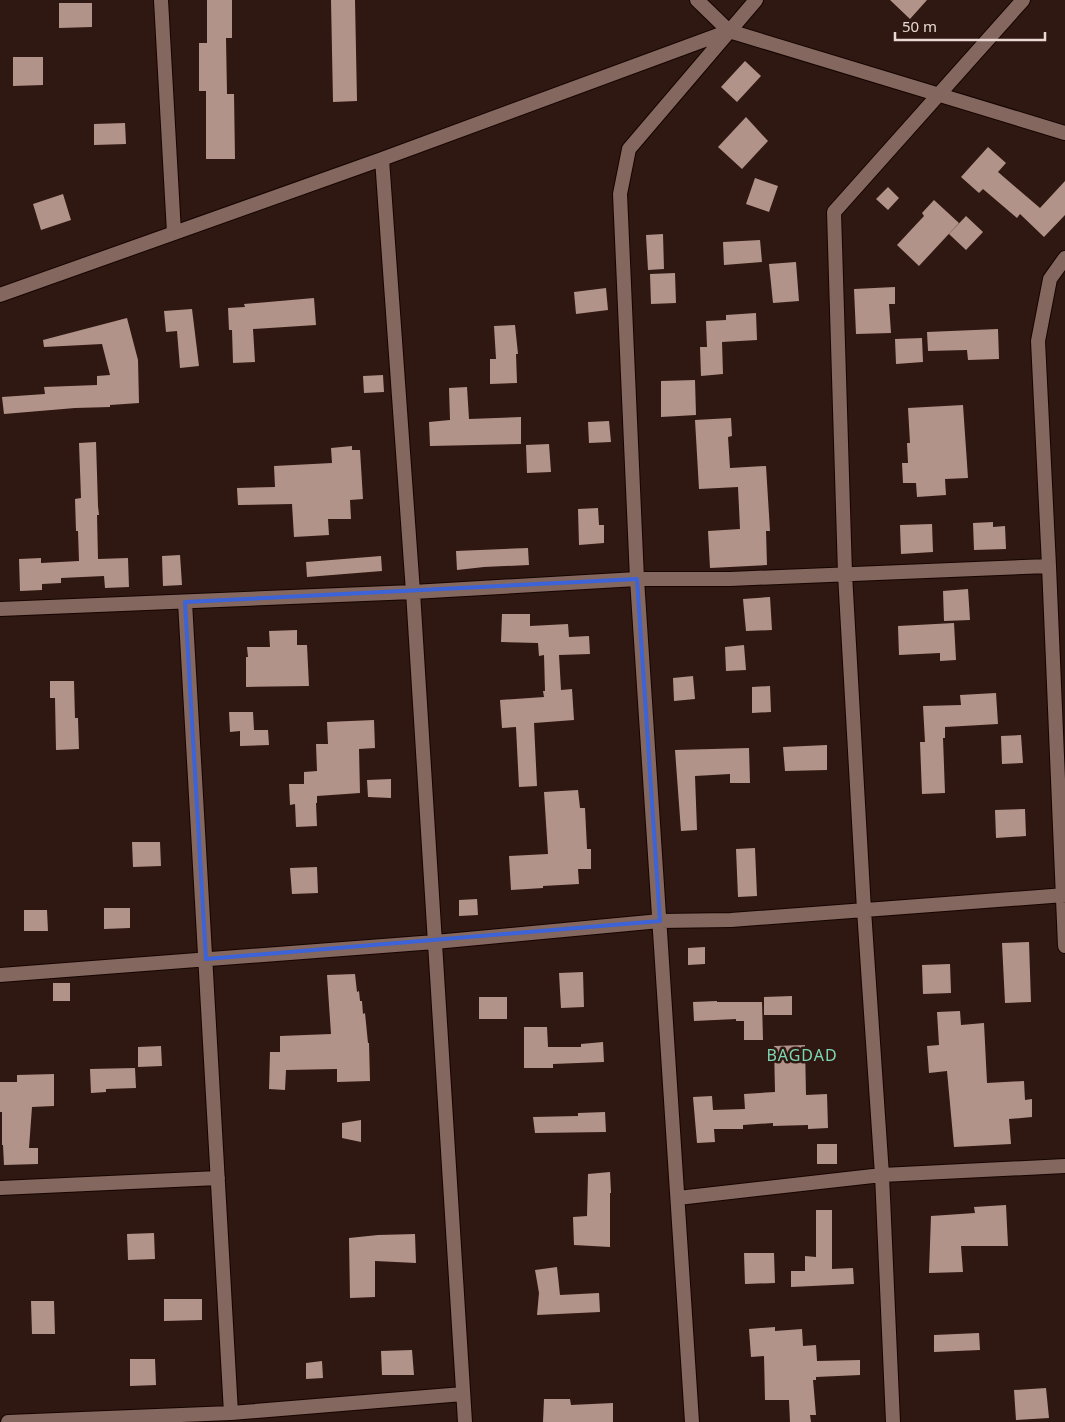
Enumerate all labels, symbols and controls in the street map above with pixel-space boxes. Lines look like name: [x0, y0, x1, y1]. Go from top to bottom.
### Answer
scale bar: [895, 10, 1045, 42]
text: 50 m: [902, 16, 937, 36]
district label: BAGDAD: [766, 1044, 838, 1066]

